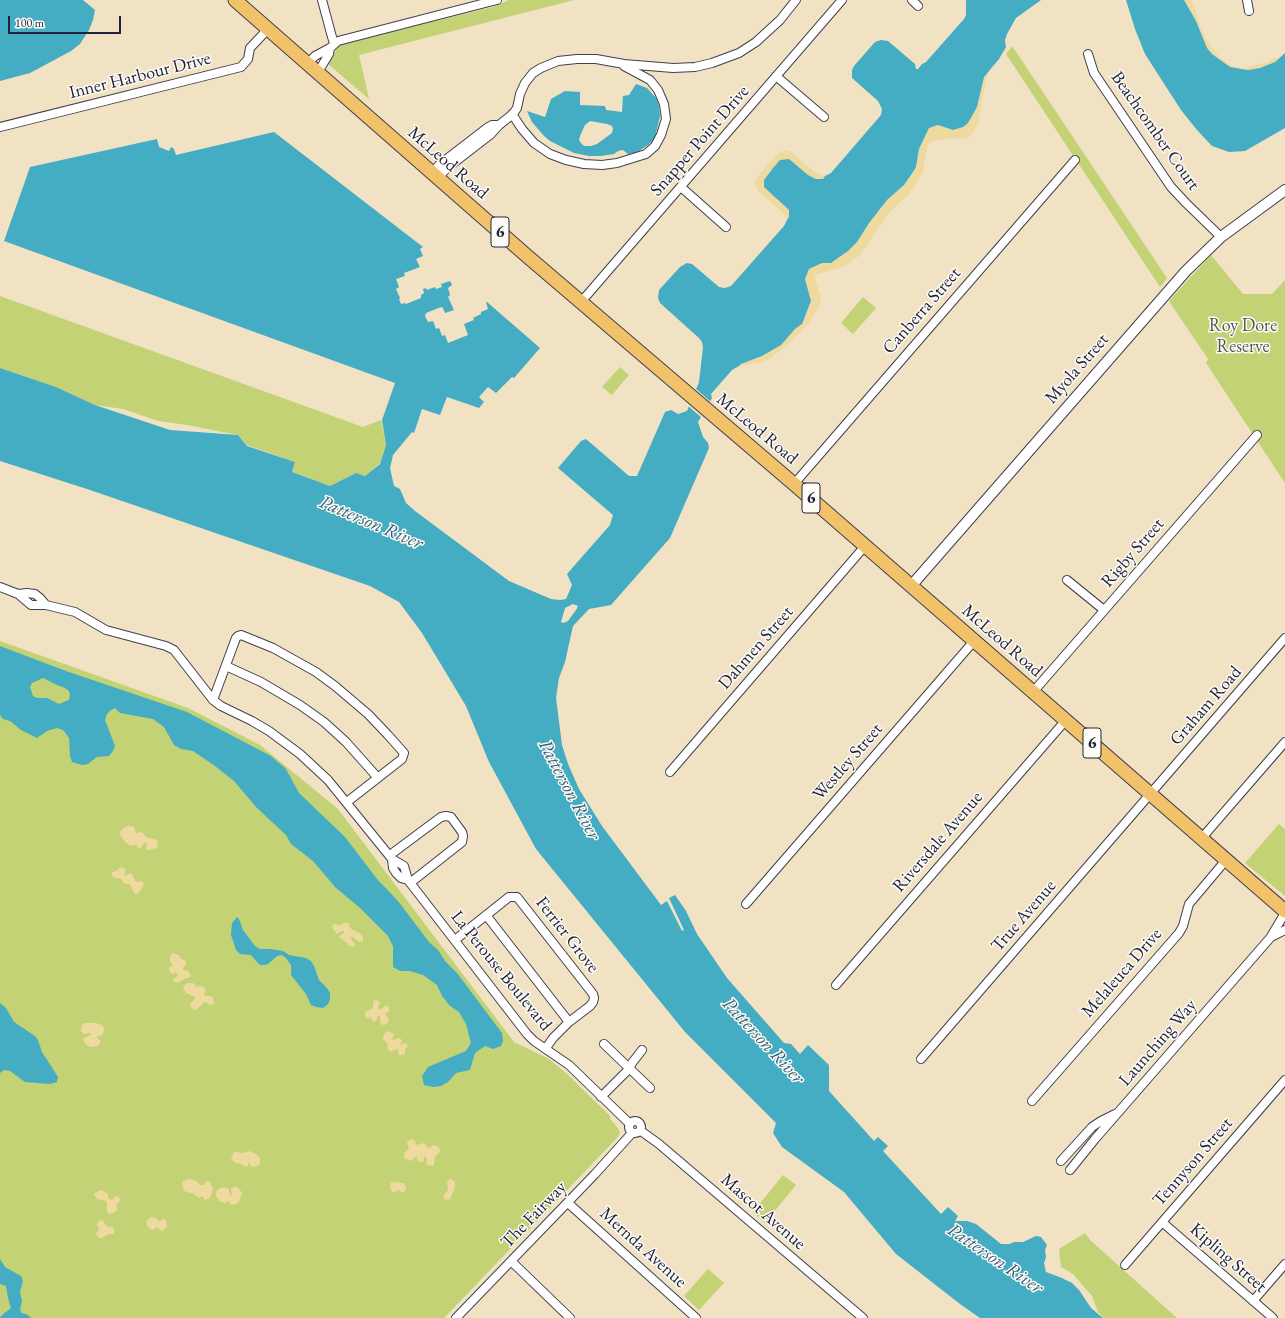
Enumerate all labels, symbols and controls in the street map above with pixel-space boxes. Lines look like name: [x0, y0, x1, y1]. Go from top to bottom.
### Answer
scale bar: [10, 8, 123, 34]
text: 100 m: [15, 15, 44, 31]
street label: Inner Harbour Drive: [67, 48, 213, 104]
street label: Beachcomber Court: [1106, 67, 1204, 195]
street label: Snapper Point Drive: [646, 81, 754, 201]
street label: McLeod Road: [403, 122, 493, 204]
road number: 6: [491, 217, 509, 247]
street label: Canberra Street: [878, 263, 966, 359]
park label: Roy Dore Reserve: [1209, 315, 1277, 358]
street label: Myola Street: [1041, 329, 1113, 409]
street label: McLeod Road: [712, 389, 802, 469]
road number: 6: [802, 483, 820, 513]
water label: Patterson River: [316, 491, 426, 555]
street label: Rigby Street: [1097, 514, 1169, 592]
street label: McLeod Road: [957, 600, 1047, 682]
street label: Dahmen Street: [714, 602, 798, 694]
street label: Graham Road: [1166, 662, 1246, 750]
street label: Westley Street: [809, 719, 887, 805]
road number: 6: [1083, 728, 1101, 758]
water label: Patterson River: [533, 736, 605, 844]
street label: Riversdale Avenue: [888, 787, 988, 897]
street label: True Avenue: [987, 876, 1061, 956]
street label: Ferrier Grove: [530, 893, 604, 977]
street label: La Perouse Boulevard: [446, 907, 556, 1035]
street label: Melaleuca Drive: [1077, 924, 1167, 1022]
water label: Patterson River: [717, 993, 809, 1089]
street label: Launching Way: [1114, 995, 1202, 1091]
street label: Tennyson Street: [1149, 1113, 1237, 1211]
street label: Mascot Avenue: [716, 1169, 810, 1255]
street label: The Fairway: [497, 1177, 571, 1253]
street label: Mernda Avenue: [595, 1203, 691, 1293]
water label: Patterson River: [943, 1219, 1047, 1299]
street label: Kipling Street: [1185, 1219, 1271, 1297]

